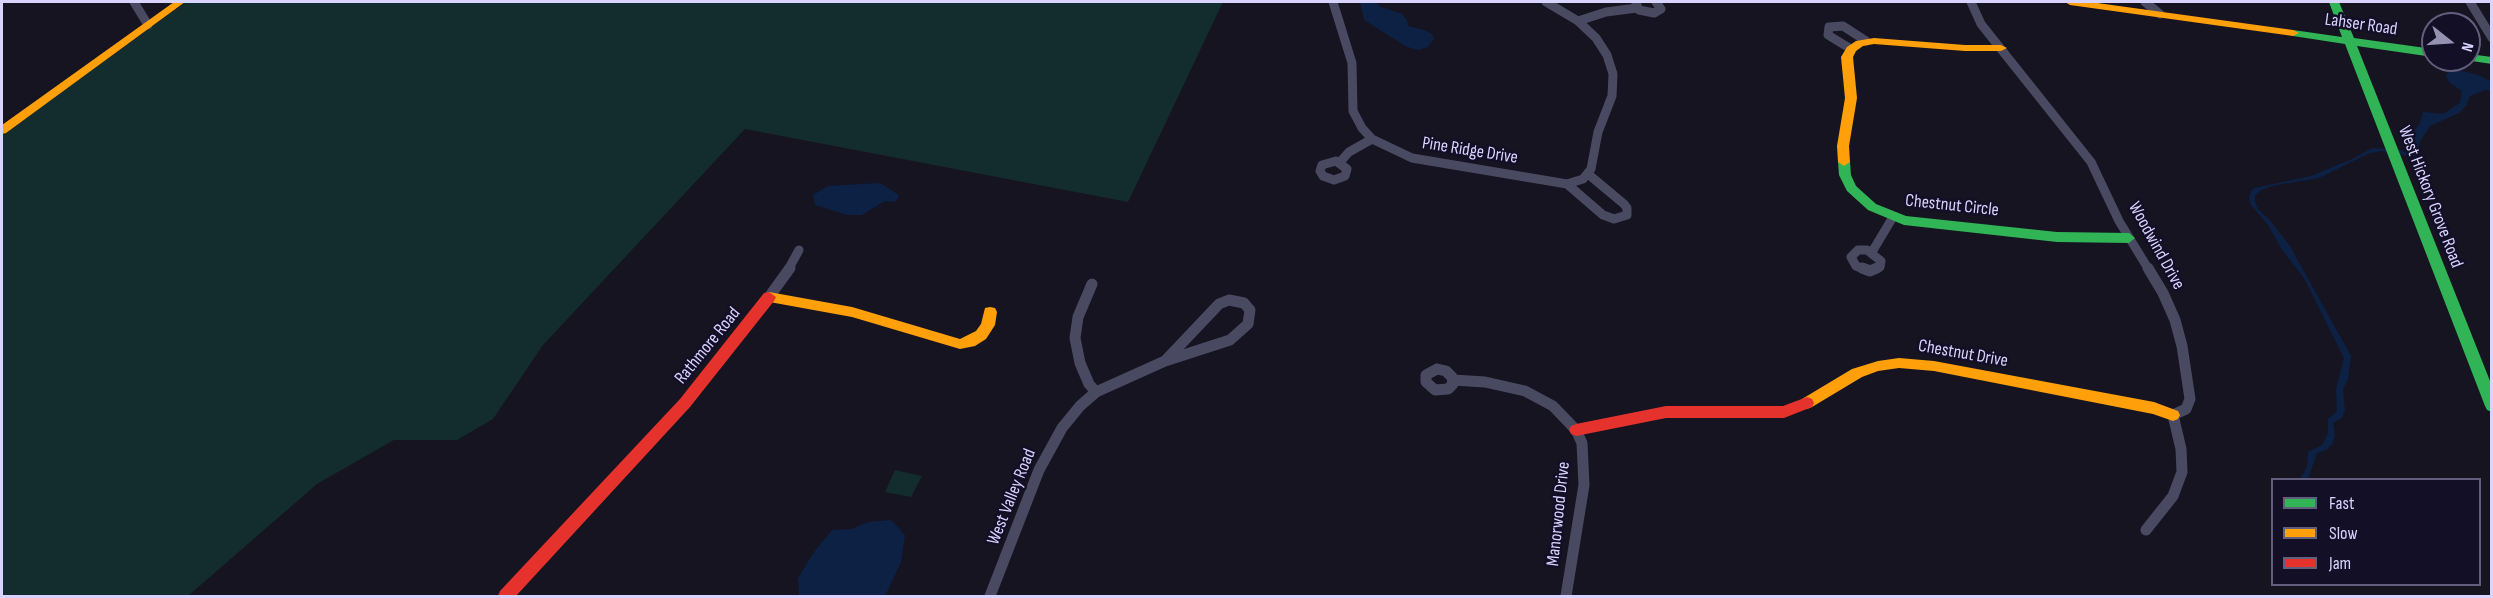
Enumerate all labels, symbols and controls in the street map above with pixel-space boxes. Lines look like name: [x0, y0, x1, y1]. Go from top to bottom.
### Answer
street label: Lahser Road: [2323, 9, 2399, 41]
north arrow: [2421, 12, 2481, 72]
text: N: [2456, 40, 2477, 54]
street label: West Hickory Grove Road: [2393, 123, 2467, 271]
street label: Pine Ridge Drive: [1421, 133, 1519, 169]
street label: Chestnut Circle: [1904, 190, 2000, 222]
street label: Woodwind Drive: [2123, 198, 2189, 294]
street label: Rathmore Road: [671, 303, 745, 389]
street label: Chestnut Drive: [1916, 335, 2010, 373]
street label: West Valley Road: [983, 446, 1041, 548]
street label: Manorwood Drive: [1543, 461, 1575, 567]
legend: [2271, 478, 2481, 586]
text: Fast: [2329, 493, 2354, 514]
text: Slow: [2329, 523, 2358, 544]
text: Jam: [2329, 553, 2351, 574]

